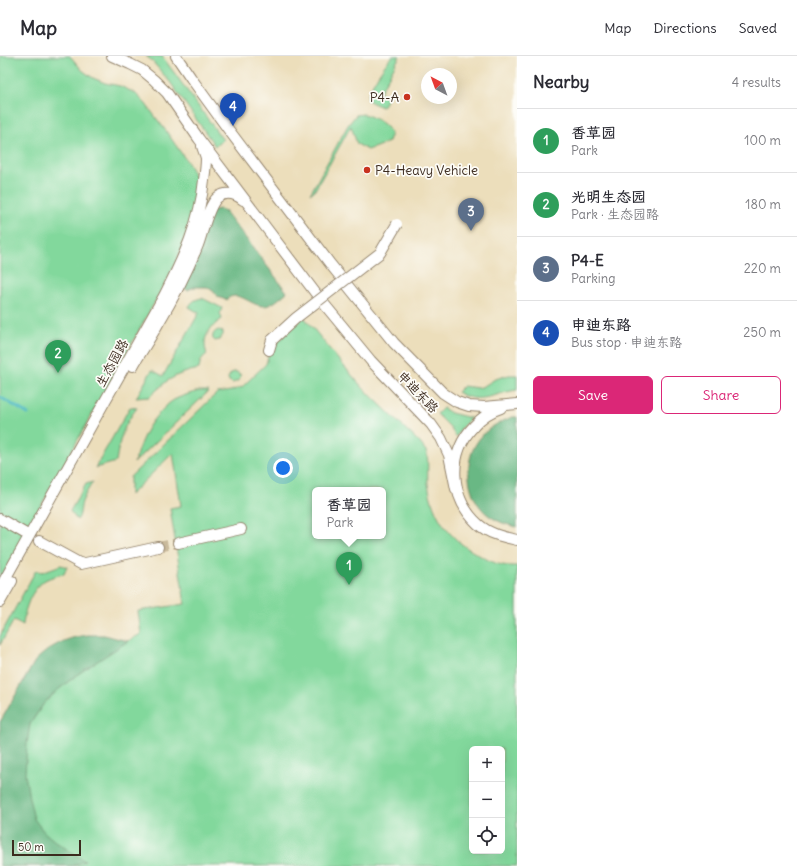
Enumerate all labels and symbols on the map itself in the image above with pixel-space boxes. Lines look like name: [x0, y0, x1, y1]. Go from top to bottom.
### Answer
north arrow: [421, 68, 457, 104]
place label: P4-A: [370, 89, 399, 106]
marker: P4-A: [402, 92, 412, 102]
pin: 4: [220, 93, 246, 126]
place label: P4-Heavy Vehicle: [375, 162, 478, 179]
marker: P4-Heavy Vehicle: [362, 165, 372, 175]
pin: 3: [458, 198, 484, 231]
street label: 生态园路: [92, 336, 132, 390]
pin: 2: [45, 340, 71, 373]
street label: 申迪东路: [394, 367, 442, 417]
your location: [273, 458, 293, 478]
pin: 1: [336, 552, 362, 585]
scale bar: [12, 838, 81, 857]

